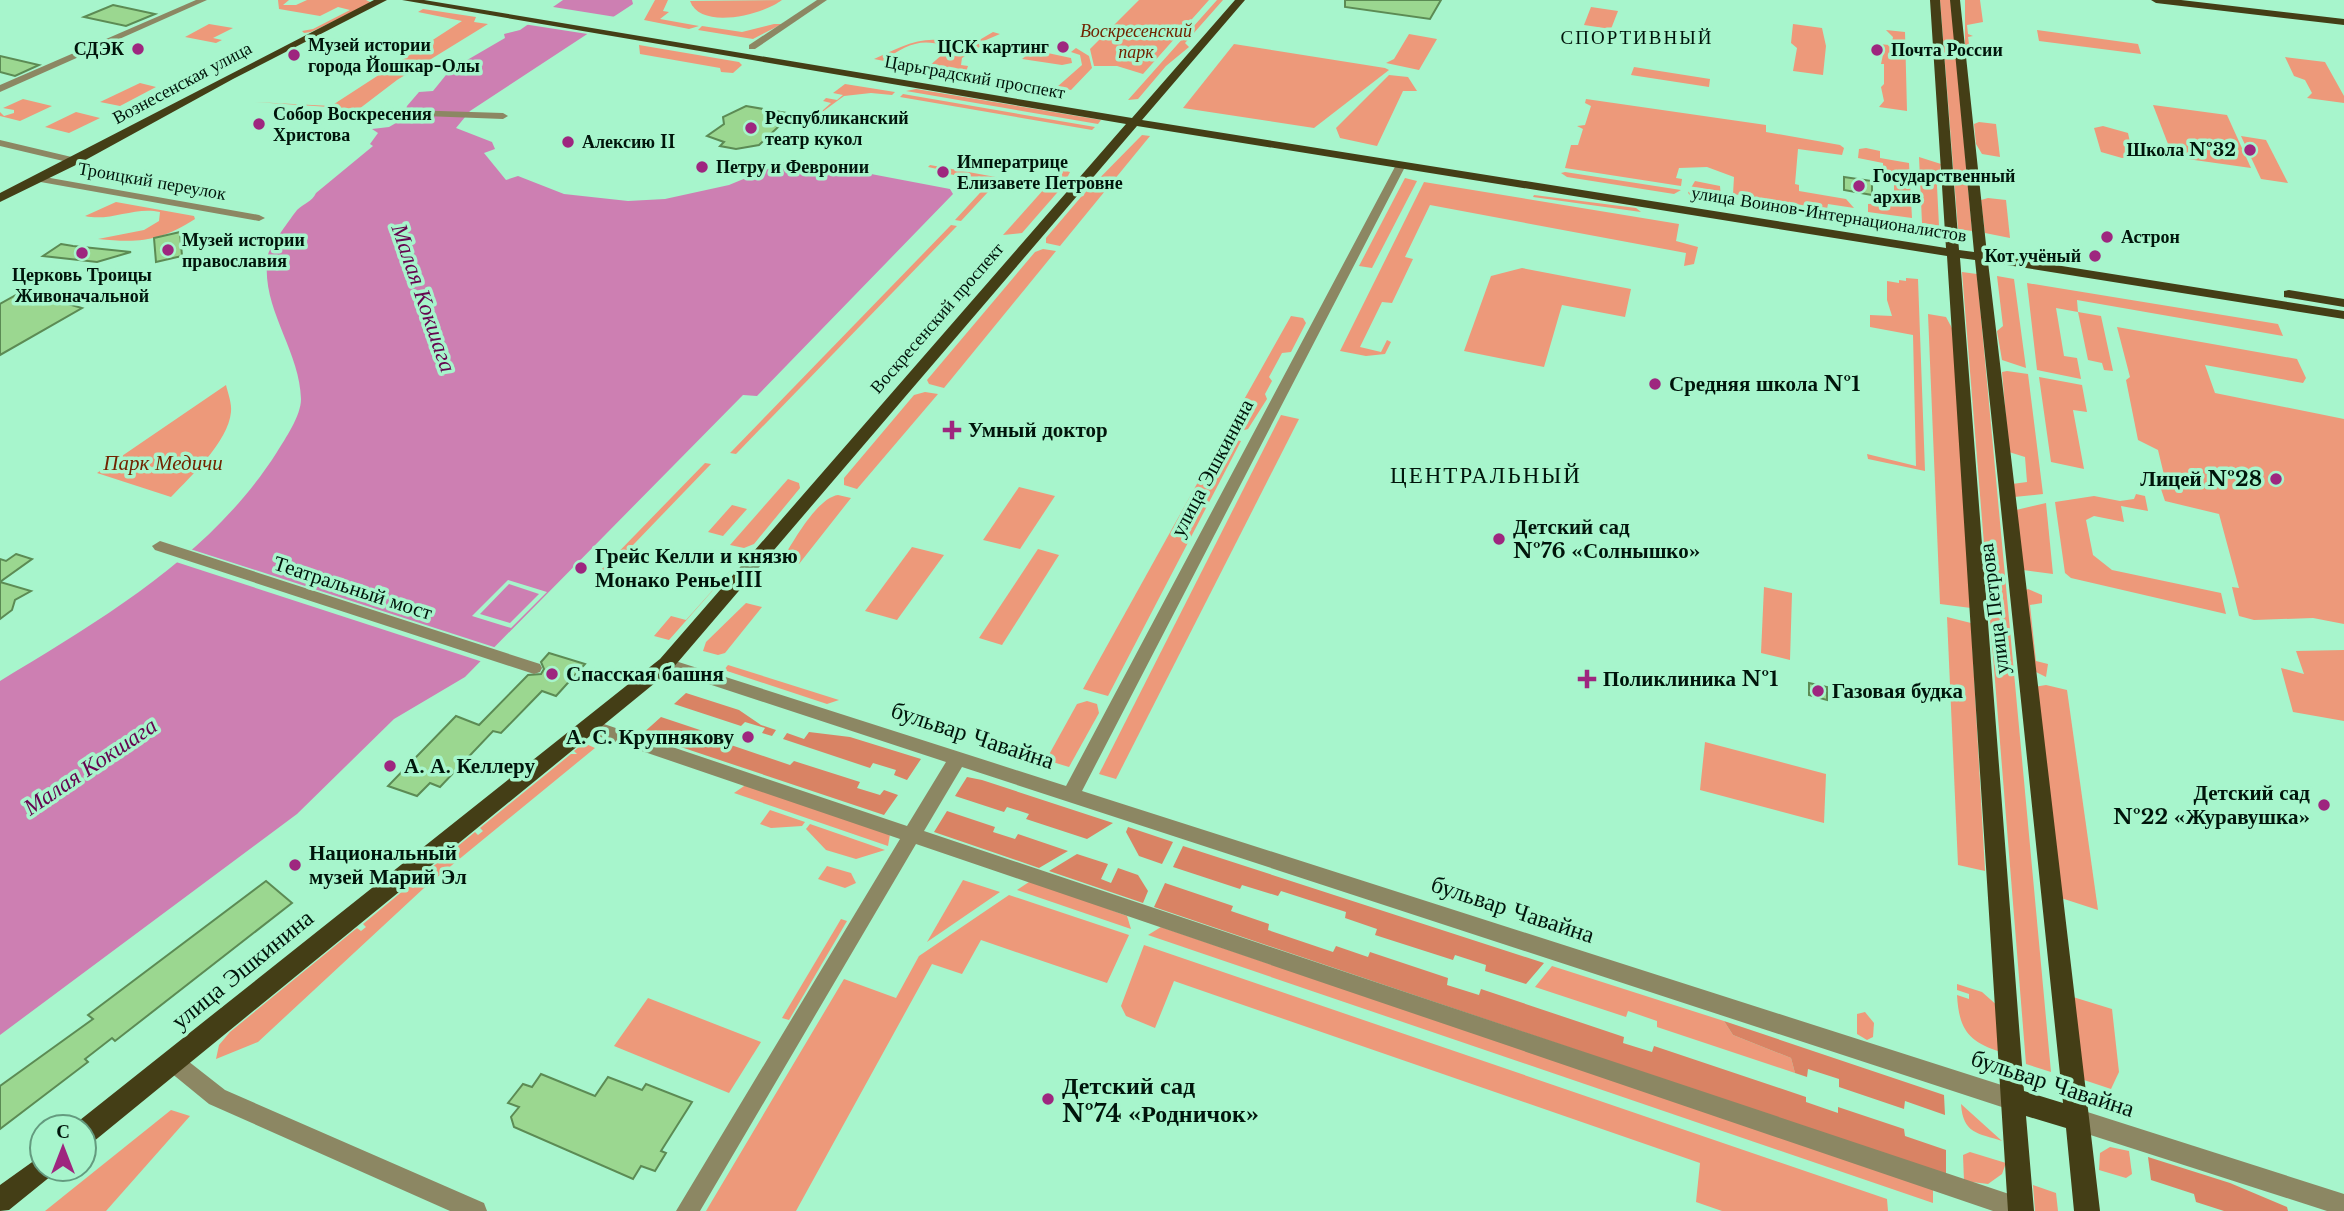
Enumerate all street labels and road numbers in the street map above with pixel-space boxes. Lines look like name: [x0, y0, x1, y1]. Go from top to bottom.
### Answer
street label: Вознесенская улица: [109, 37, 255, 129]
street label: Царьградский проспект: [883, 50, 1067, 104]
street label: Троицкий переулок: [76, 157, 228, 205]
street label: улица Воинов-Интернационалистов: [1690, 181, 1968, 247]
street label: Воскресенский проспект: [865, 238, 1009, 398]
street label: улица Эшкинина: [1165, 394, 1260, 541]
street label: улица Петрова: [1973, 541, 2015, 676]
street label: Театральный мост: [270, 550, 436, 626]
street label: бульвар Чавайна: [888, 695, 1059, 775]
street label: бульвар Чавайна: [1428, 869, 1599, 949]
street label: улица Эшкинина: [165, 903, 319, 1035]
street label: бульвар Чавайна: [1968, 1043, 2139, 1123]

